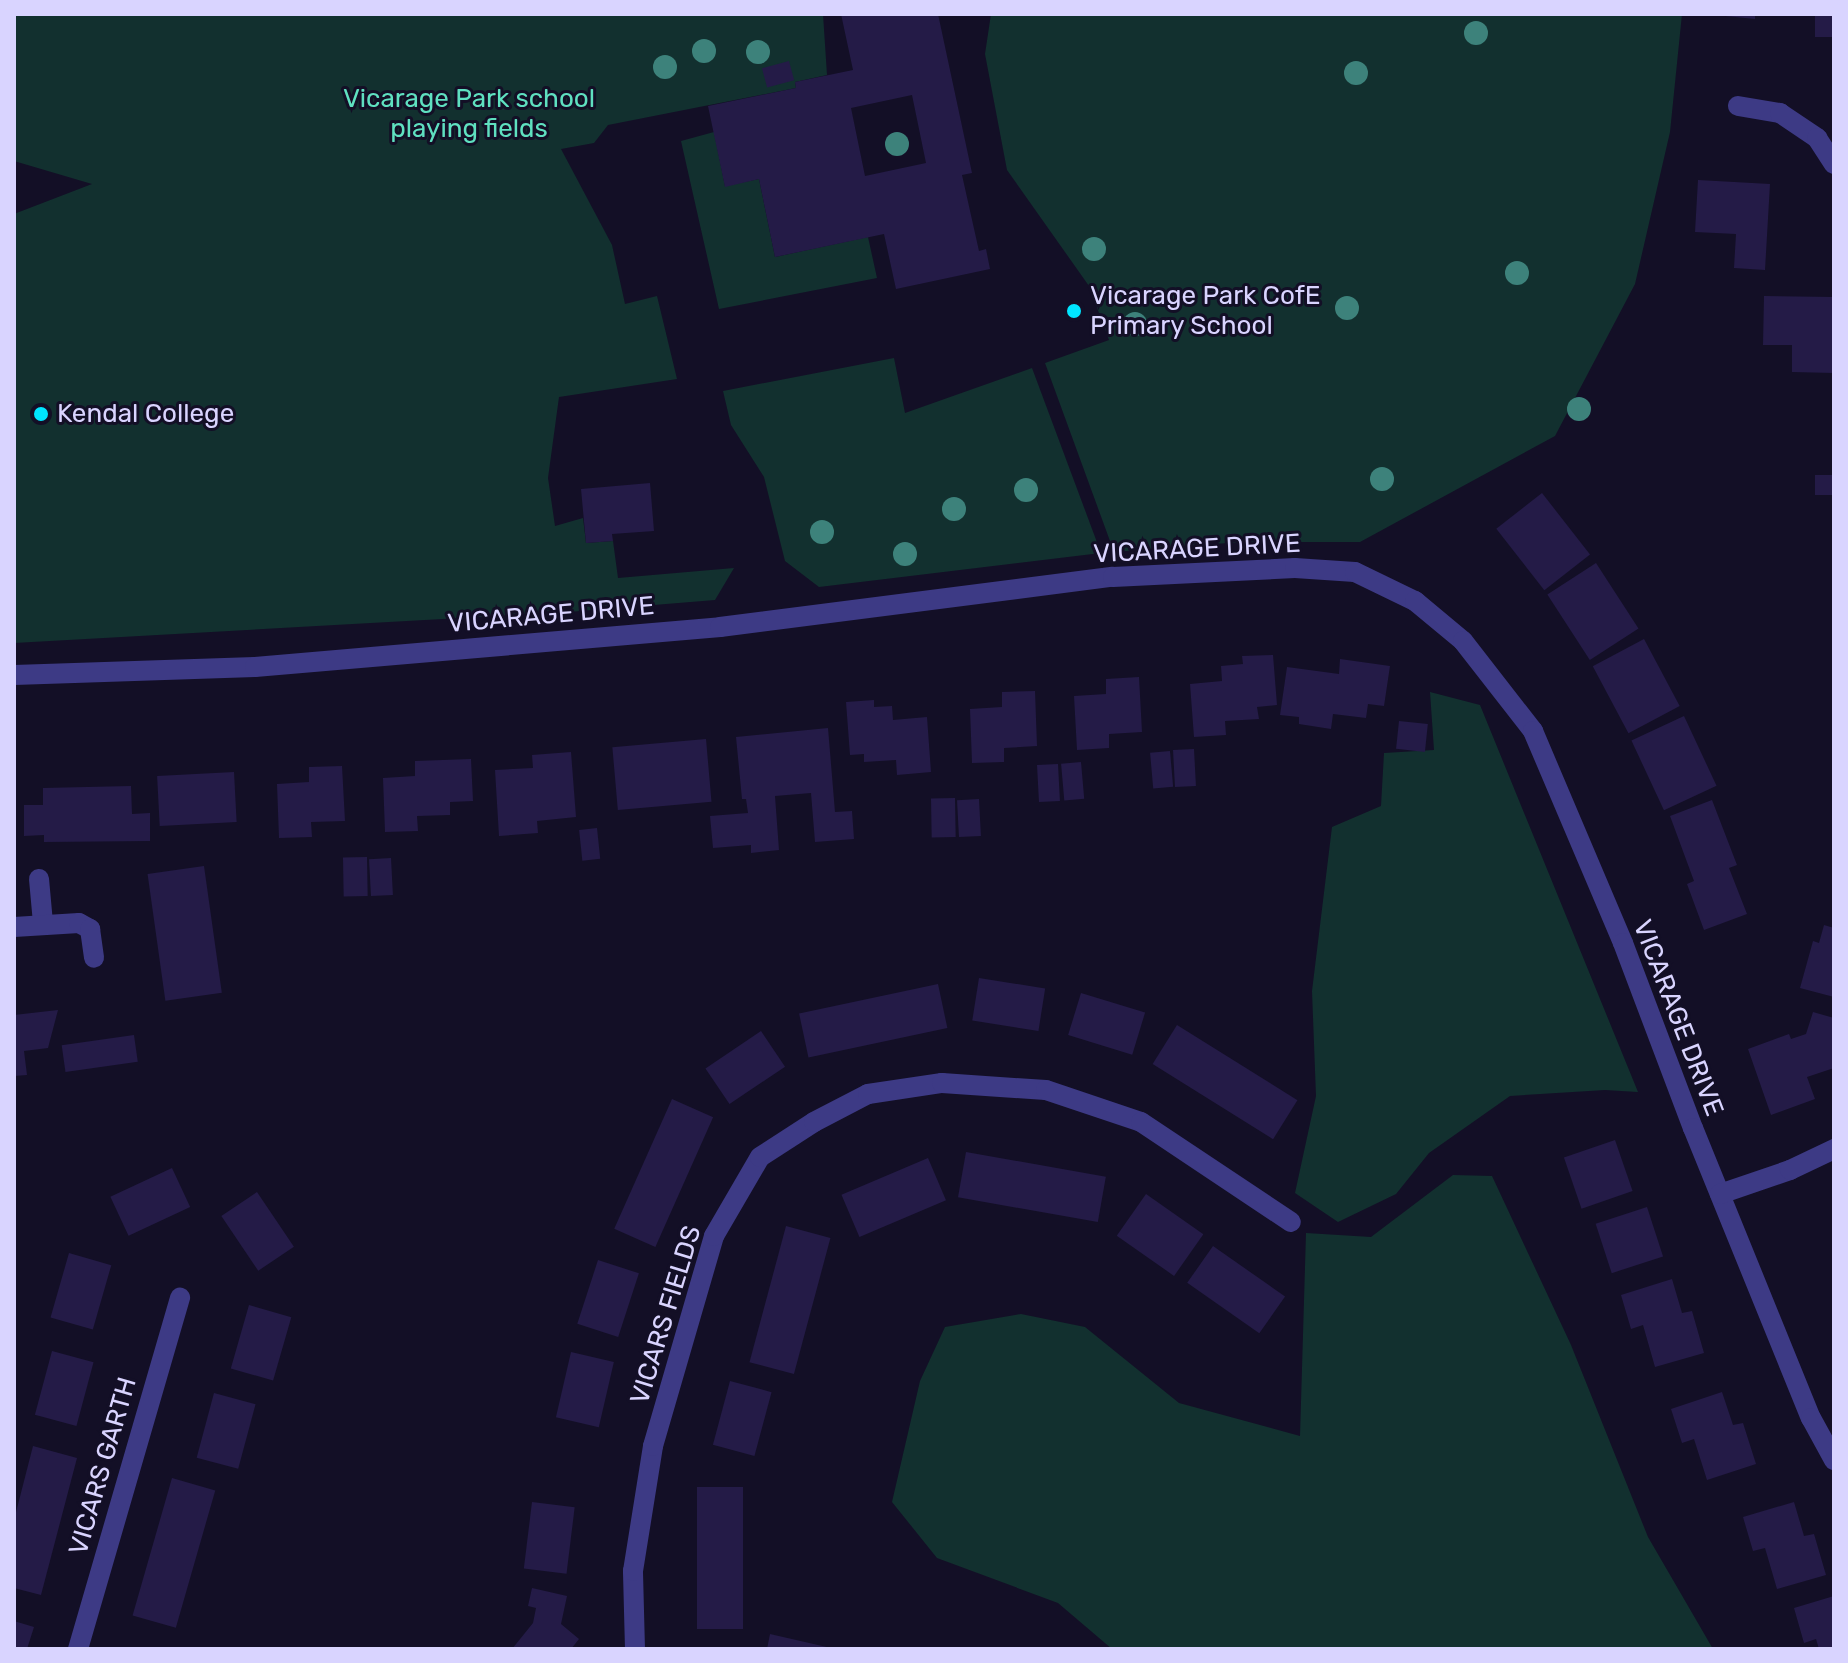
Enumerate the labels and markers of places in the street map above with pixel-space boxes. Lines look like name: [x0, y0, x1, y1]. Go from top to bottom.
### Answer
place label: Vicarage Park CofE Primary School: [1090, 280, 1321, 342]
marker: Vicarage Park CofE Primary School: [1065, 302, 1083, 320]
place label: Kendal College: [57, 398, 234, 430]
marker: Kendal College: [32, 405, 50, 423]

